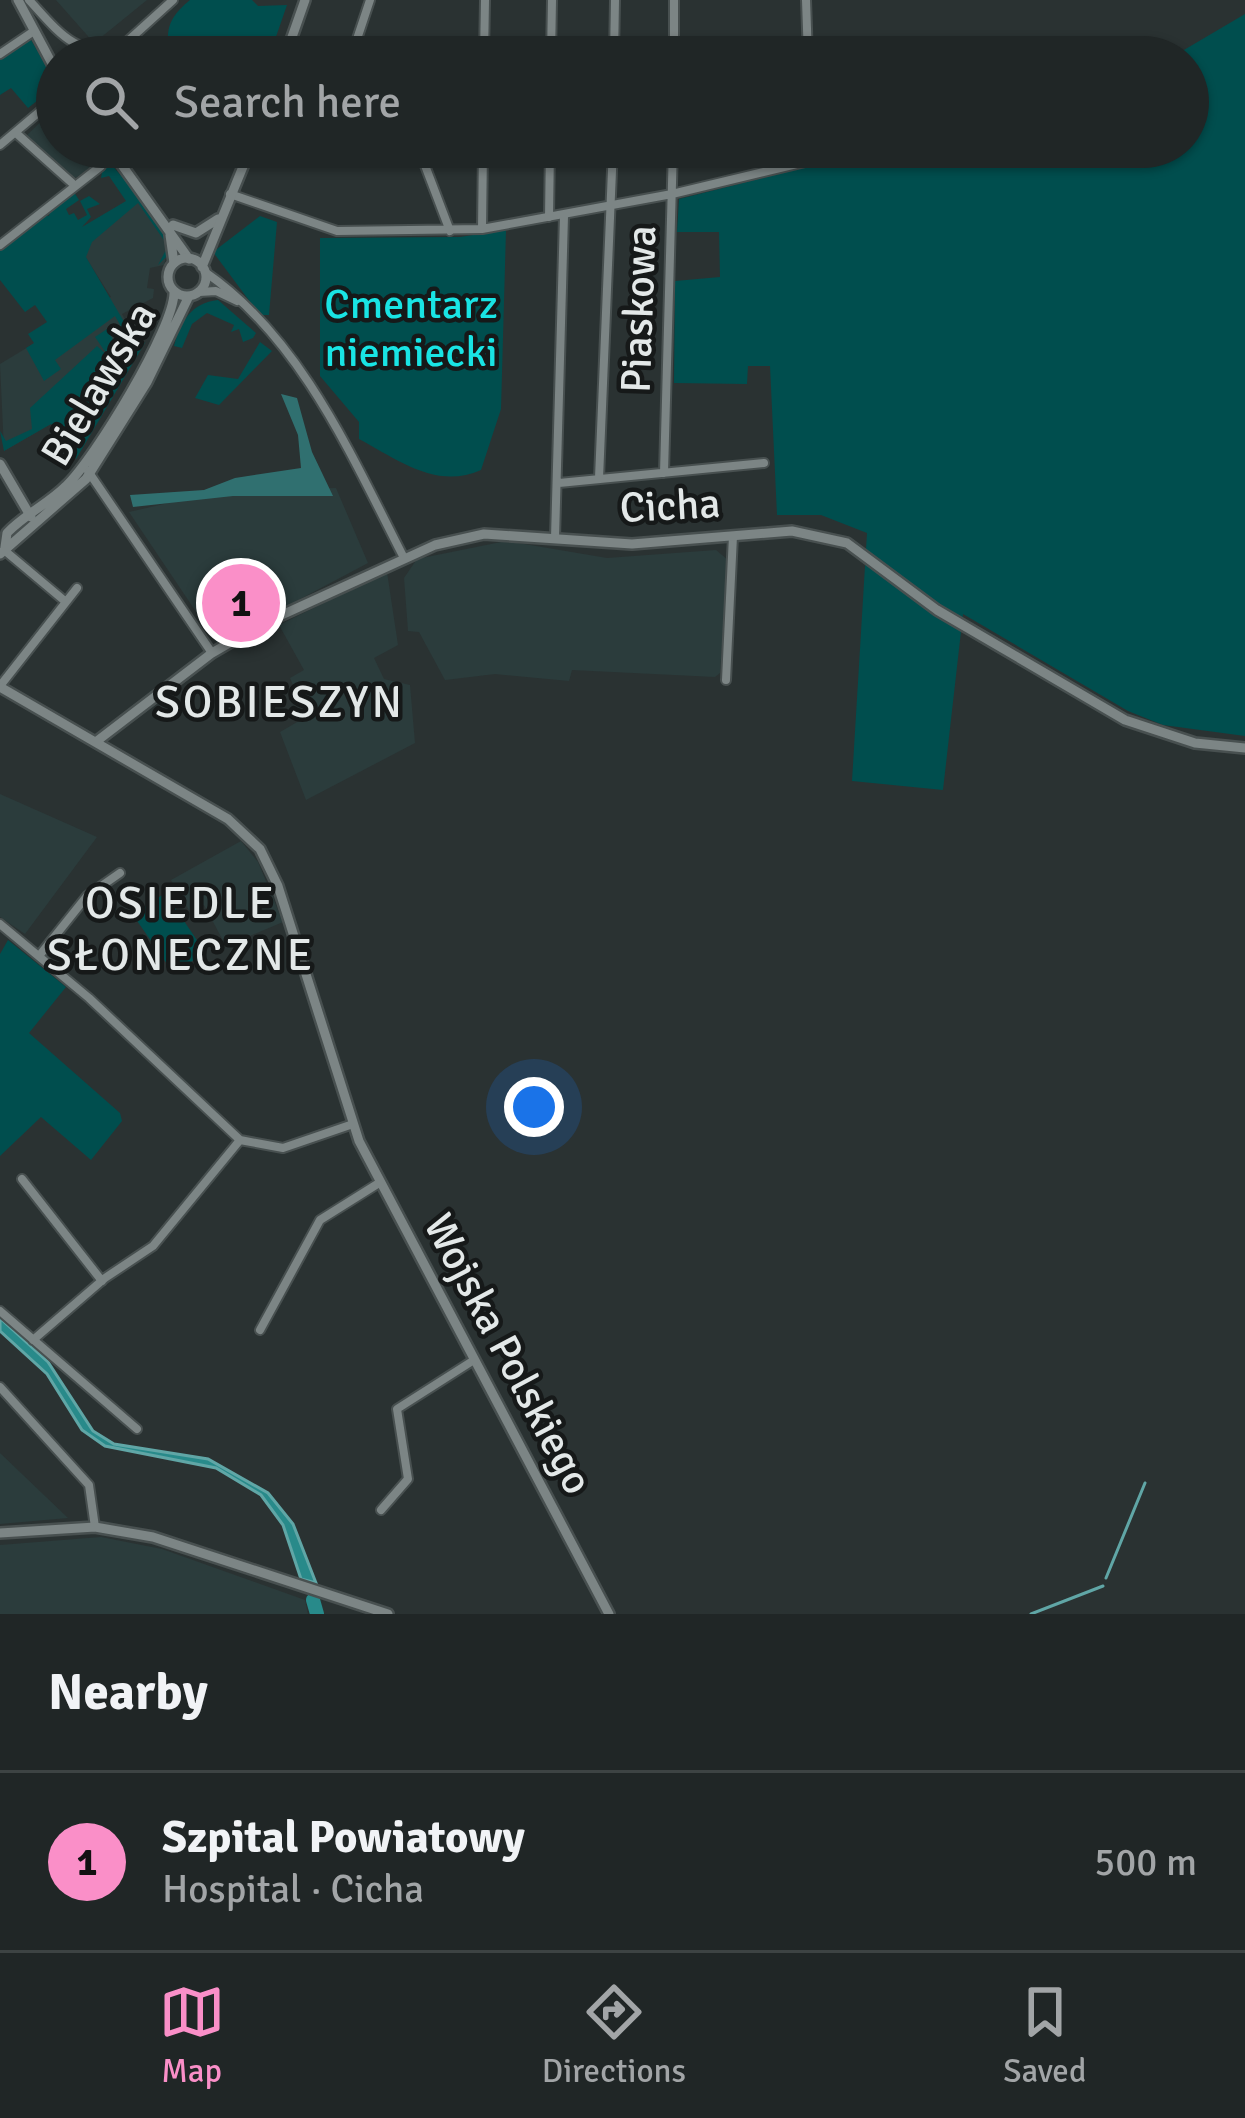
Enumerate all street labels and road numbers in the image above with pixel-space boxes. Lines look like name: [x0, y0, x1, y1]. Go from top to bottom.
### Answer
street label: Piaskowa: [611, 224, 667, 394]
street label: Bielawska: [30, 293, 168, 475]
street label: Cicha: [618, 478, 722, 534]
street label: Wojska Polskiego: [413, 1205, 603, 1503]

